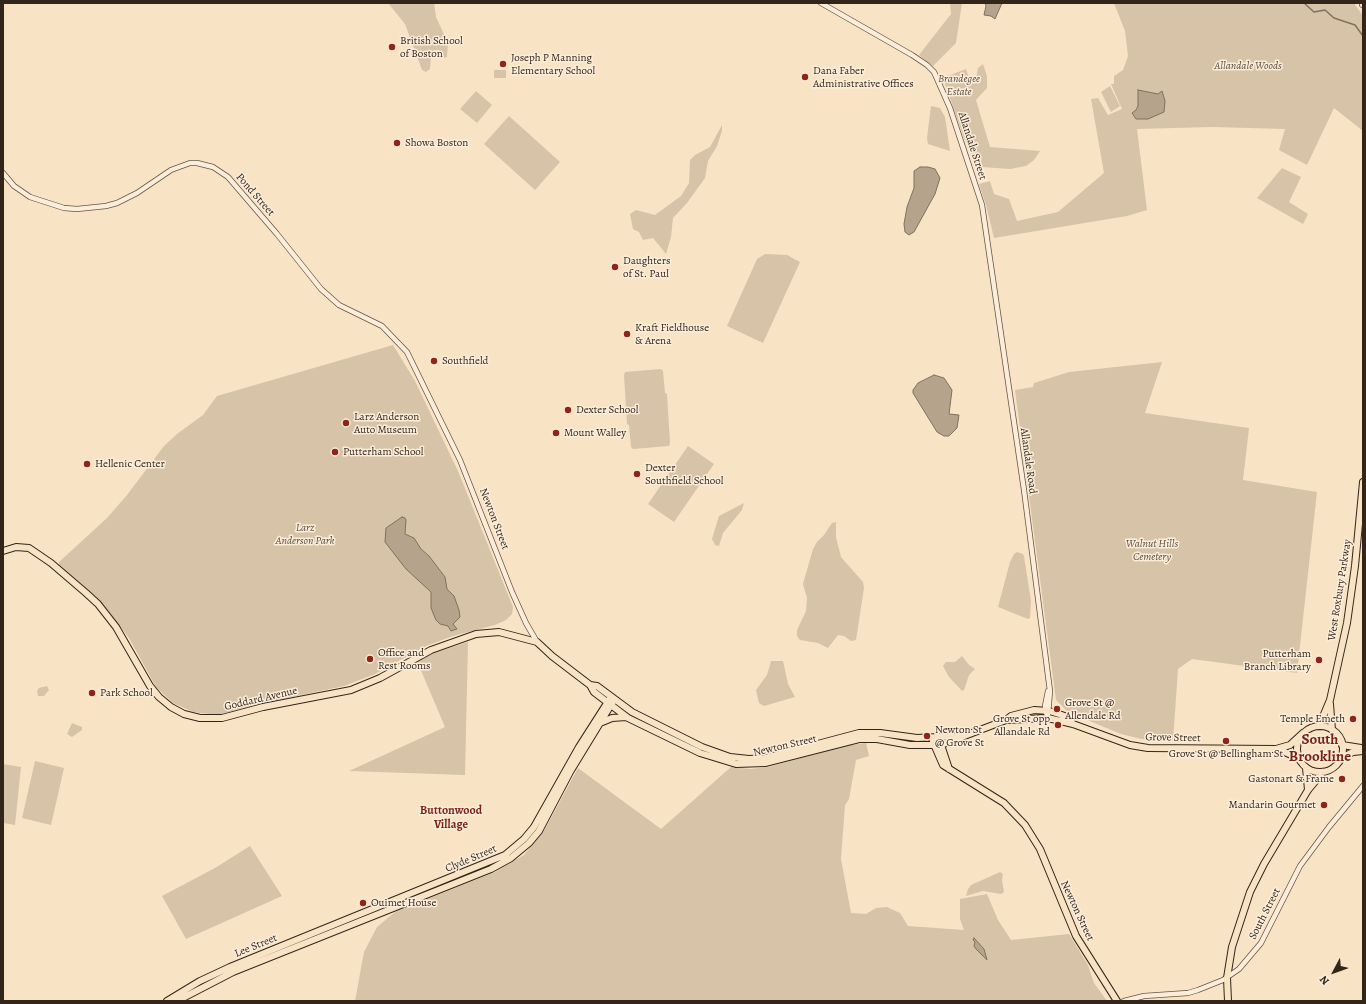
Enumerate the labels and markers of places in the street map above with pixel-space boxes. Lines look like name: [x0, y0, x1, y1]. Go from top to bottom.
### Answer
place label: British School of Boston: [400, 34, 463, 60]
marker: British School of Boston: [387, 42, 397, 52]
place label: Joseph P Manning Elementary School: [511, 51, 595, 77]
marker: Joseph P Manning Elementary School: [498, 59, 508, 69]
place label: Dana Faber Administrative Offices: [813, 64, 914, 90]
marker: Dana Faber Administrative Offices: [800, 72, 810, 82]
place label: Showa Boston: [405, 136, 468, 150]
marker: Showa Boston: [392, 138, 402, 148]
place label: Daughters of St. Paul: [623, 254, 670, 280]
marker: Daughters of St. Paul: [610, 262, 620, 272]
place label: Kraft Fieldhouse & Arena: [635, 321, 709, 347]
marker: Kraft Fieldhouse & Arena: [622, 329, 632, 339]
place label: Southfield: [442, 354, 489, 368]
marker: Southfield: [429, 356, 439, 366]
place label: Dexter School: [576, 403, 638, 417]
marker: Dexter School: [563, 405, 573, 415]
place label: Larz Anderson Auto Museum: [354, 410, 419, 436]
marker: Larz Anderson Auto Museum: [341, 418, 351, 428]
place label: Mount Walley: [564, 426, 626, 440]
marker: Mount Walley: [551, 428, 561, 438]
place label: Putterham School: [343, 445, 424, 459]
marker: Putterham School: [330, 447, 340, 457]
place label: Hellenic Center: [95, 457, 165, 471]
marker: Hellenic Center: [82, 459, 92, 469]
place label: Dexter Southfield School: [645, 461, 723, 487]
marker: Dexter Southfield School: [632, 469, 642, 479]
place label: Office and Rest Rooms: [378, 646, 430, 672]
place label: Putterham Branch Library: [1244, 647, 1311, 673]
marker: Office and Rest Rooms: [365, 654, 375, 664]
marker: Putterham Branch Library: [1314, 655, 1324, 665]
place label: Park School: [100, 686, 153, 700]
marker: Park School: [87, 688, 97, 698]
place label: Grove St @ Allendale Rd: [1065, 696, 1121, 722]
marker: Grove St @ Allendale Rd: [1052, 704, 1062, 714]
place label: Grove St opp Allandale Rd: [993, 712, 1050, 738]
place label: Temple Emeth: [1280, 712, 1345, 726]
marker: Temple Emeth: [1348, 714, 1358, 724]
marker: Grove St opp Allandale Rd: [1053, 720, 1063, 730]
place label: Newton St @ Grove St: [935, 723, 984, 749]
marker: Newton St @ Grove St: [922, 731, 932, 741]
marker: Grove St @ Bellingham St: [1221, 736, 1231, 746]
place label: Grove St @ Bellingham St: [1169, 747, 1283, 761]
place label: Gastonart & Frame: [1248, 772, 1334, 786]
marker: Gastonart & Frame: [1337, 774, 1347, 784]
place label: Mandarin Gourmet: [1229, 798, 1316, 812]
marker: Mandarin Gourmet: [1319, 800, 1329, 810]
place label: Ouimet House: [371, 896, 436, 910]
marker: Ouimet House: [358, 898, 368, 908]

